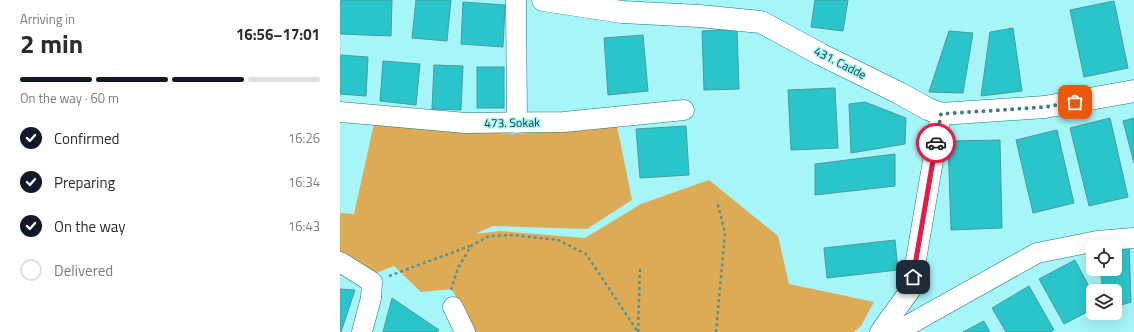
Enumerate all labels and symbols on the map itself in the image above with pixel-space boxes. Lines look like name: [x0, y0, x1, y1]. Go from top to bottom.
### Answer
street label: 431. Cadde: [811, 41, 870, 84]
pin: [1058, 85, 1092, 119]
street label: 473. Sokak: [484, 113, 540, 132]
courier: [916, 123, 956, 163]
pin: [896, 260, 930, 294]

